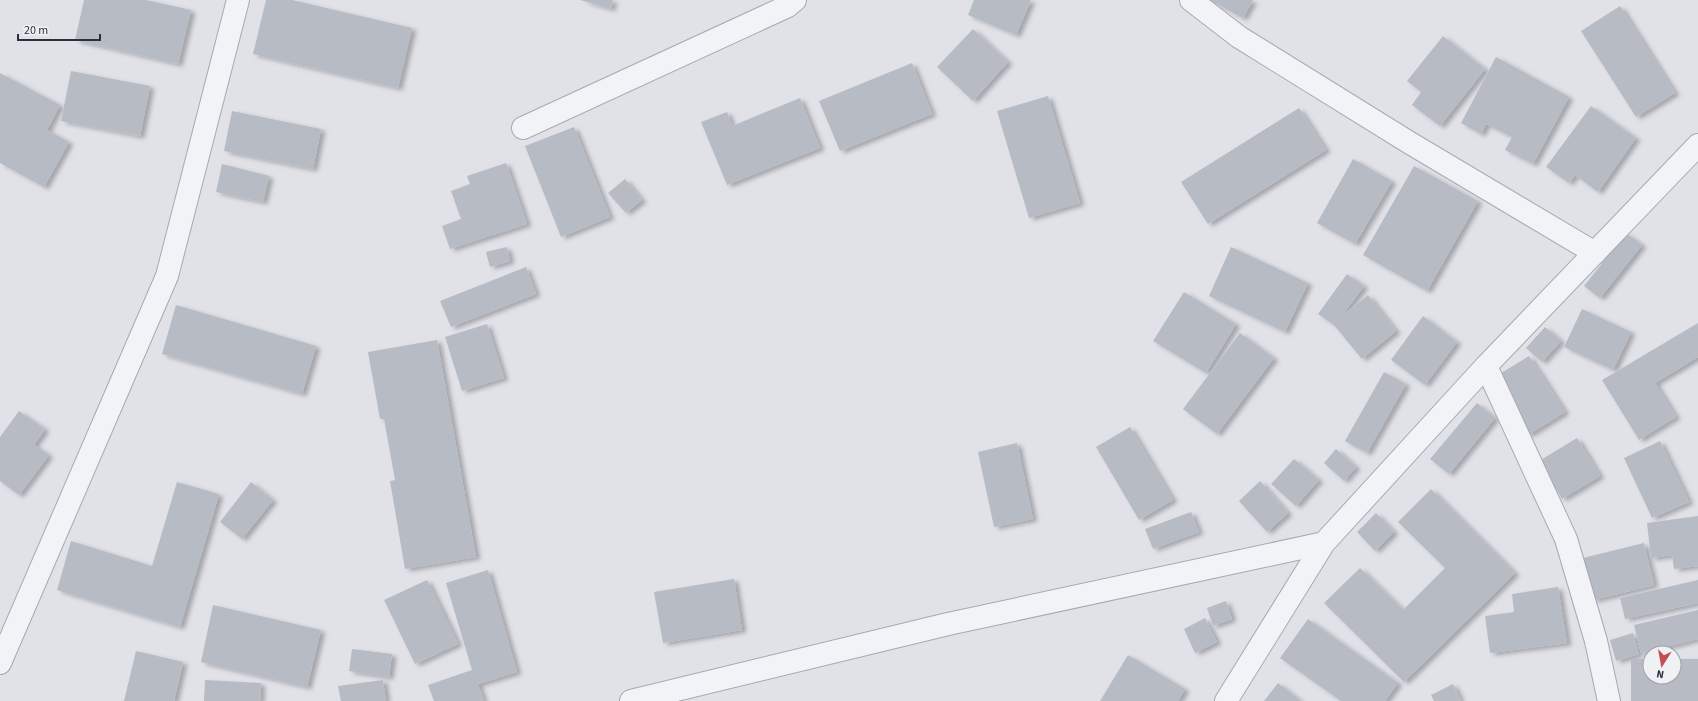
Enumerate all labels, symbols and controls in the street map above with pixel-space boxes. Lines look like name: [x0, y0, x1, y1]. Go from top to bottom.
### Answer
scale bar: [18, 16, 100, 42]
text: 20 m: [24, 22, 48, 39]
north arrow: [1642, 645, 1682, 685]
text: N: [1655, 666, 1665, 682]

